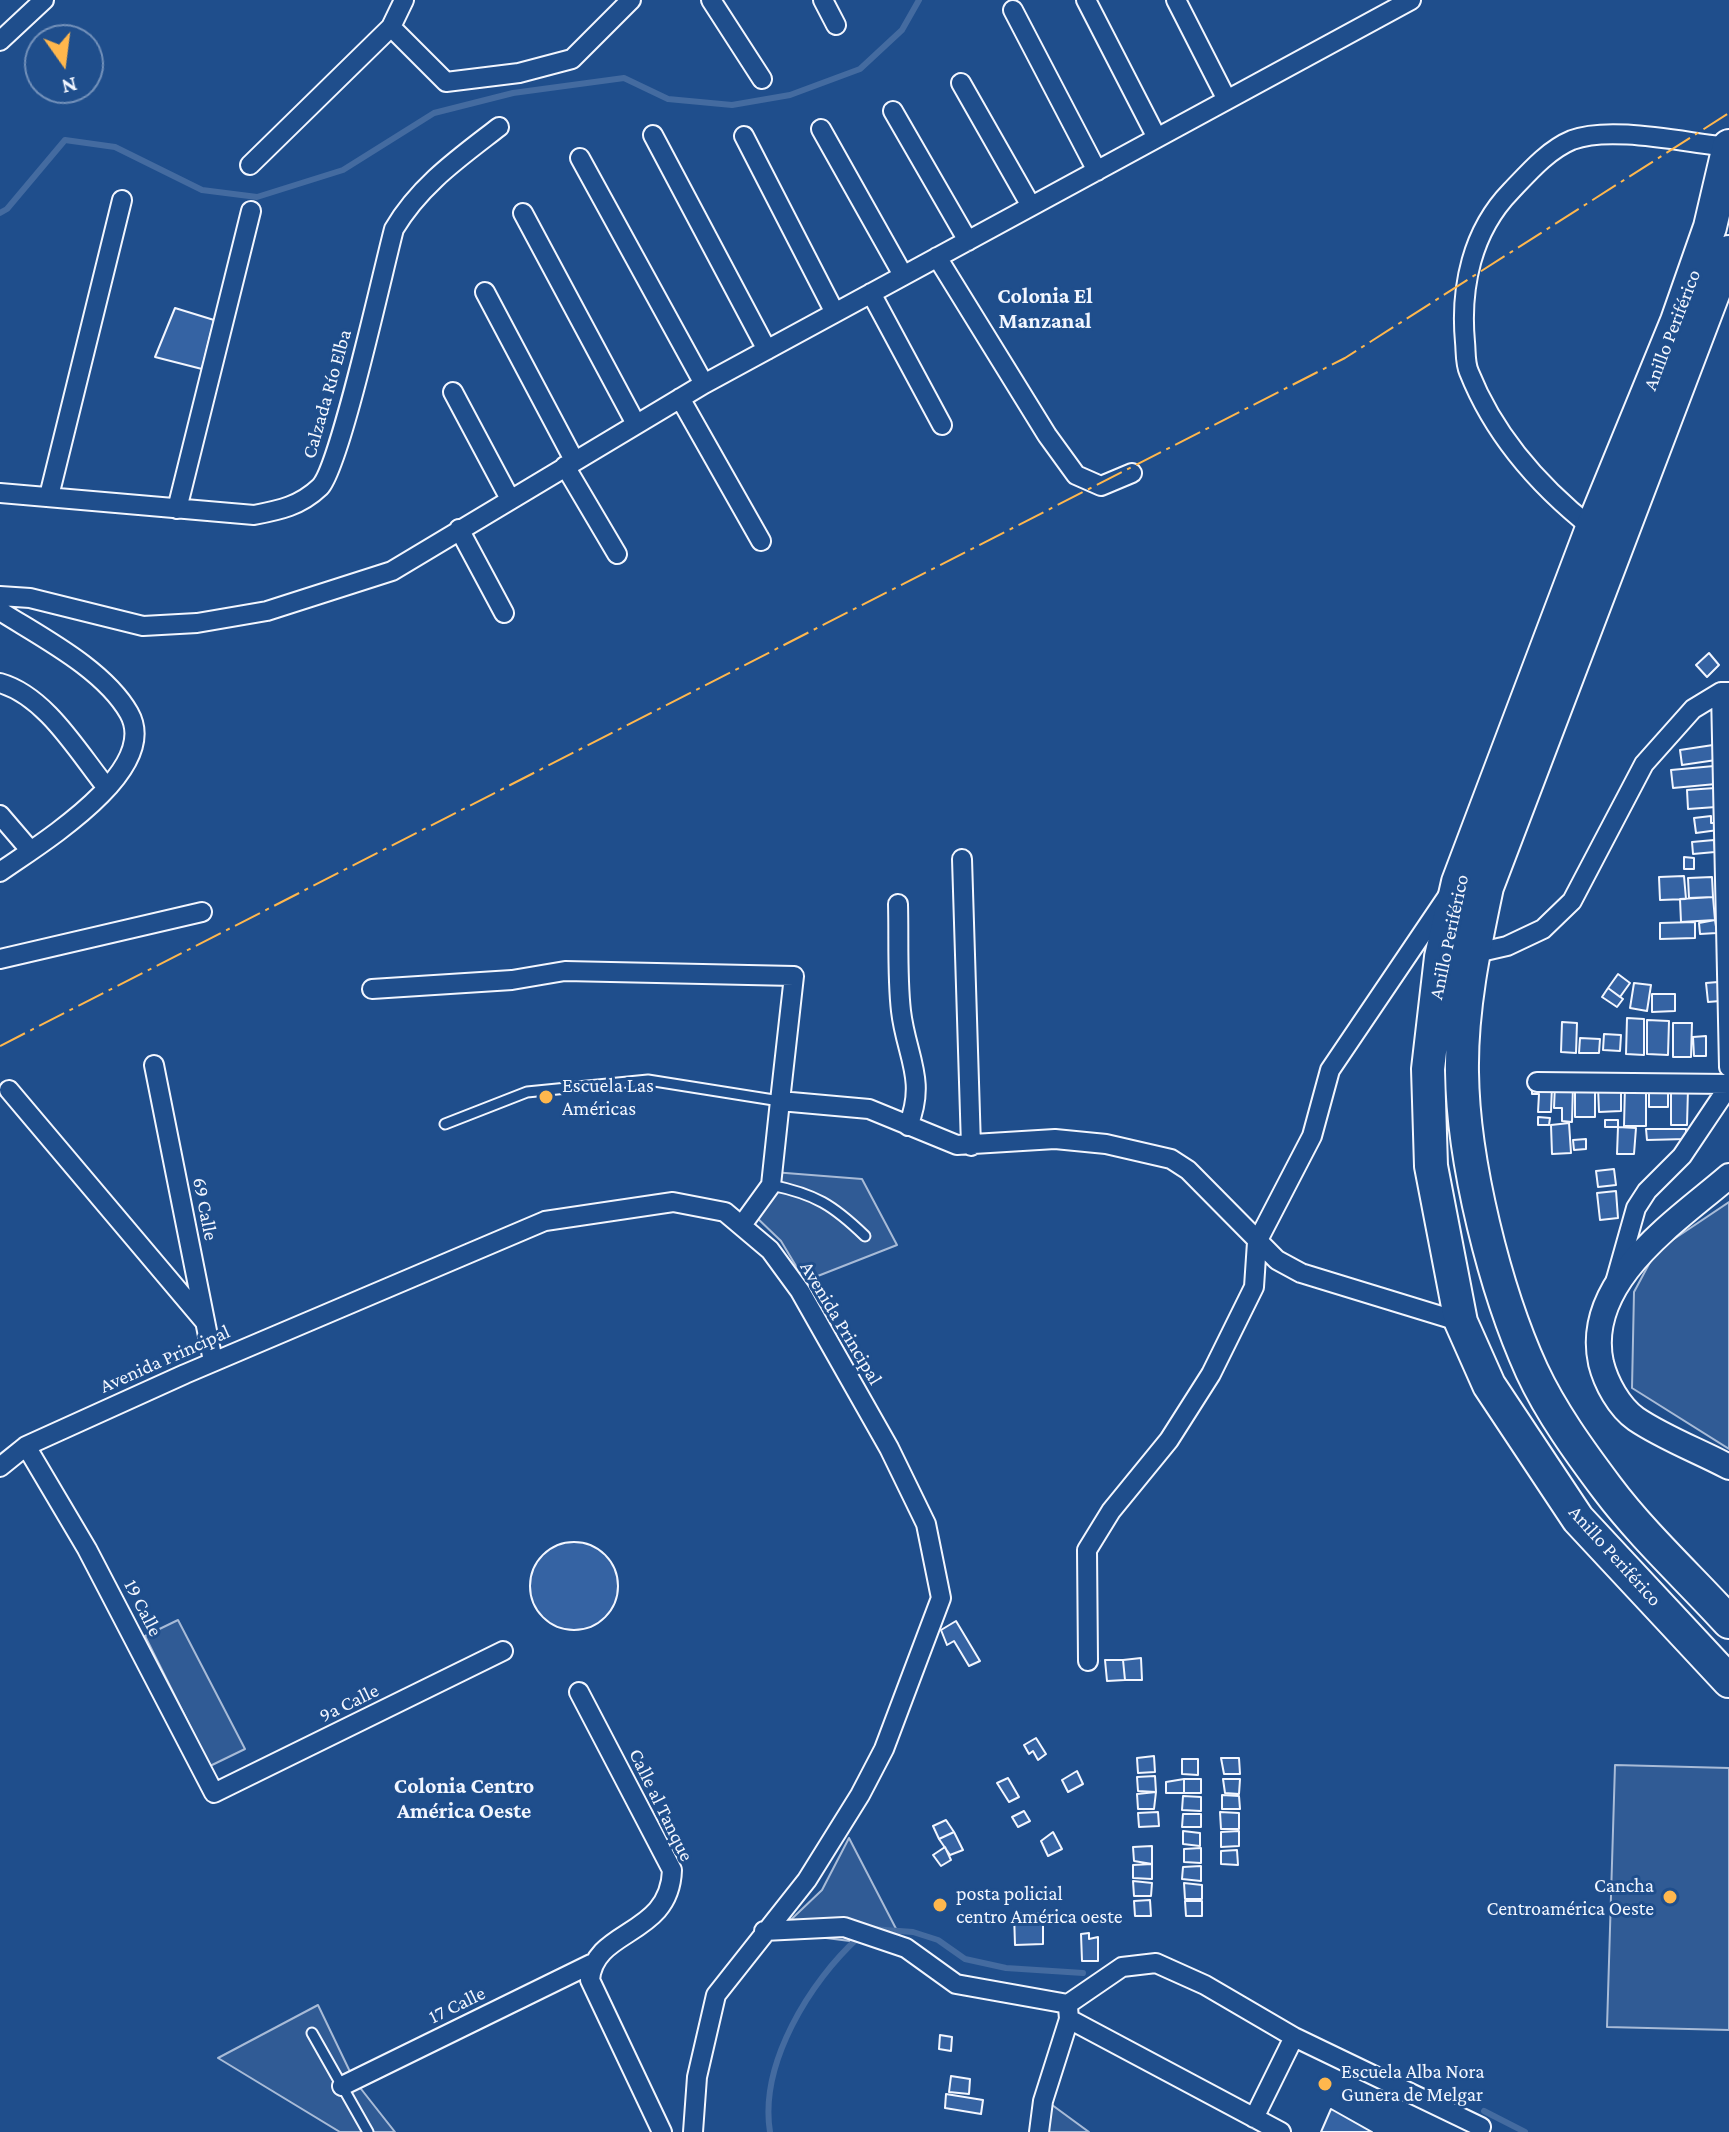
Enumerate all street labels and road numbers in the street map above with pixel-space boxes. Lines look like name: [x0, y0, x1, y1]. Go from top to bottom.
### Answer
street label: Anillo Periférico: [1638, 266, 1706, 394]
street label: Calzada Río Elba: [297, 327, 357, 461]
street label: Anillo Periférico: [1424, 872, 1474, 1002]
street label: 69 Calle: [187, 1175, 223, 1243]
street label: Avenida Principal: [795, 1257, 887, 1389]
street label: Avenida Principal: [96, 1320, 234, 1398]
street label: Anillo Periférico: [1563, 1501, 1667, 1611]
street label: 19 Calle: [119, 1575, 167, 1641]
street label: 9a Calle: [315, 1678, 383, 1728]
street label: Calle al Tanque: [623, 1745, 699, 1865]
street label: 17 Calle: [425, 1981, 489, 2029]

